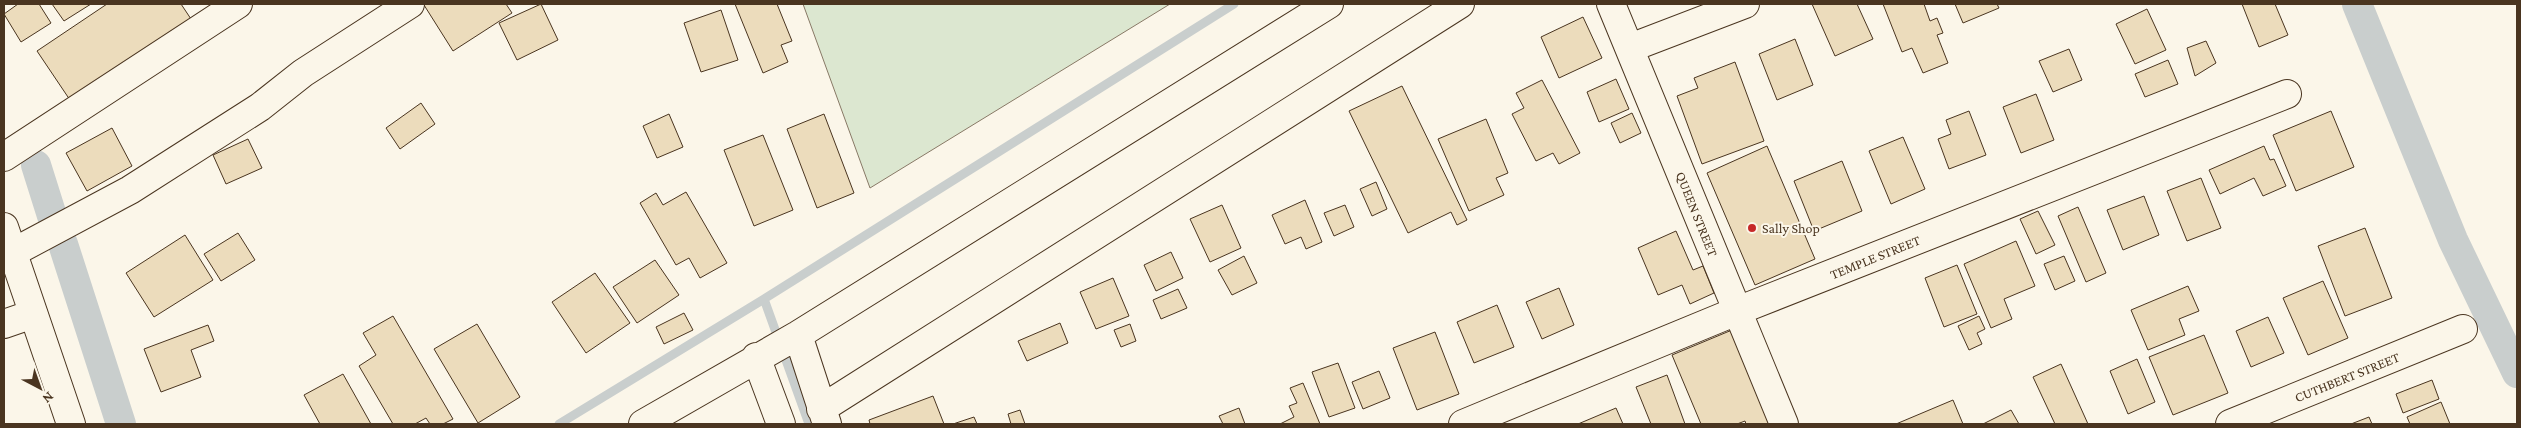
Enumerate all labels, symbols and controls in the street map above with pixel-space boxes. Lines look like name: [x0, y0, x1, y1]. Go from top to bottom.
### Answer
street label: QUEEN STREET: [1673, 169, 1721, 259]
place label: Sally Shop: [1762, 220, 1820, 236]
marker: Sally Shop: [1746, 222, 1758, 234]
street label: TEMPLE STREET: [1828, 232, 1923, 282]
street label: CUTHBERT STREET: [2292, 349, 2402, 405]
north arrow: [15, 363, 65, 413]
text: N: [39, 389, 57, 407]

